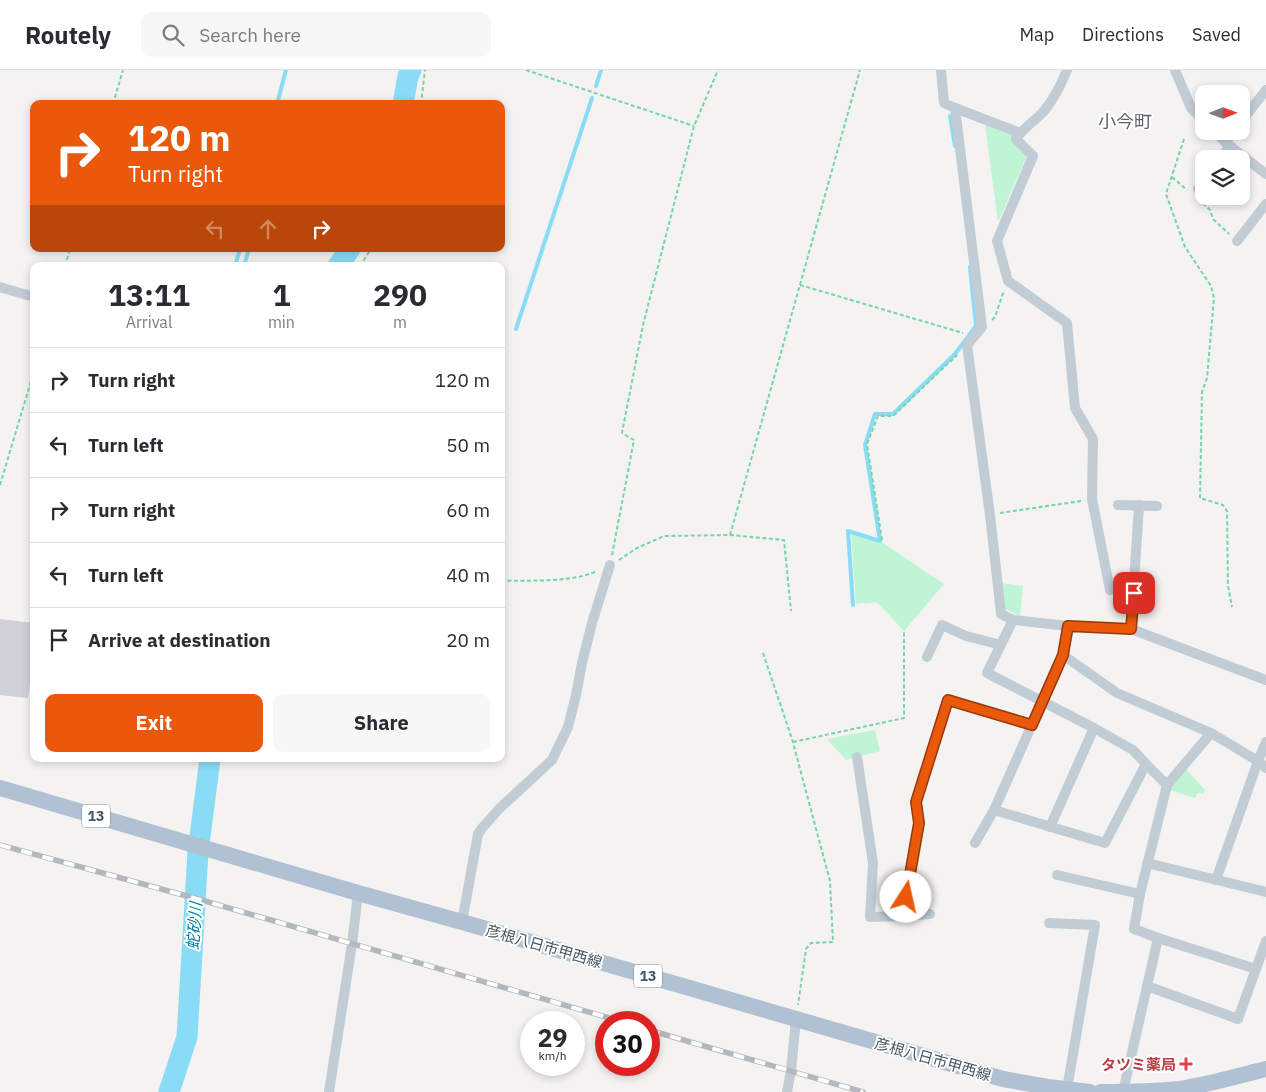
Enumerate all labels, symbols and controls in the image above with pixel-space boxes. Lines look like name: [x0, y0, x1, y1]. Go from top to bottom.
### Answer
search box: [141, 12, 491, 57]
text: Routely: [25, 19, 111, 51]
icon: search: [159, 21, 187, 49]
text: Search here: [199, 23, 301, 47]
text: Map: [1019, 23, 1054, 46]
text: Directions: [1082, 23, 1164, 46]
text: Saved: [1192, 23, 1241, 46]
north arrow: [1195, 85, 1250, 140]
map controls: [1195, 85, 1250, 205]
district label: 小今町: [1098, 110, 1152, 133]
text: 120 m: [128, 115, 231, 161]
icon: right: [45, 120, 110, 185]
button: layers: [1195, 150, 1250, 205]
text: Turn right: [128, 159, 223, 188]
icon: left: [201, 215, 229, 243]
icon: ahead: [254, 215, 282, 243]
icon: right: [307, 215, 335, 243]
text: 13:11: [108, 275, 190, 314]
text: 1: [272, 275, 290, 314]
text: 290: [373, 275, 427, 314]
text: Arrival: [126, 312, 172, 332]
text: min: [268, 312, 295, 332]
text: m: [393, 312, 407, 332]
icon: right: [45, 366, 73, 394]
text: Turn right: [88, 368, 175, 392]
text: 120 m: [435, 368, 490, 392]
icon: left: [45, 431, 73, 459]
text: Turn left: [88, 433, 164, 457]
text: 50 m: [446, 433, 490, 457]
icon: right: [45, 496, 73, 524]
text: Turn right: [88, 498, 175, 522]
text: 60 m: [446, 498, 490, 522]
icon: left: [45, 561, 73, 589]
text: Turn left: [88, 563, 164, 587]
text: 40 m: [446, 563, 490, 587]
pin: [1113, 572, 1155, 614]
icon: arrive: [1120, 579, 1148, 607]
icon: arrive: [45, 626, 73, 654]
text: Arrive at destination: [88, 628, 271, 652]
text: 20 m: [446, 628, 490, 652]
button: Exit: [45, 694, 263, 752]
button: Share: [273, 694, 490, 752]
road number: 13: [82, 804, 110, 828]
position arrow: [879, 870, 931, 922]
water label: 蛇砂川: [182, 899, 206, 951]
street label: 彦根八日市甲西線: [484, 920, 604, 972]
road number: 13: [634, 964, 662, 988]
speed limit sign: 30: [595, 1011, 660, 1076]
text: 29: [537, 1021, 568, 1054]
street label: 彦根八日市甲西線: [873, 1033, 993, 1085]
text: km/h: [538, 1048, 567, 1063]
place label: タツミ薬局: [1101, 1055, 1176, 1074]
marker: タツミ薬局: [1180, 1058, 1192, 1070]

